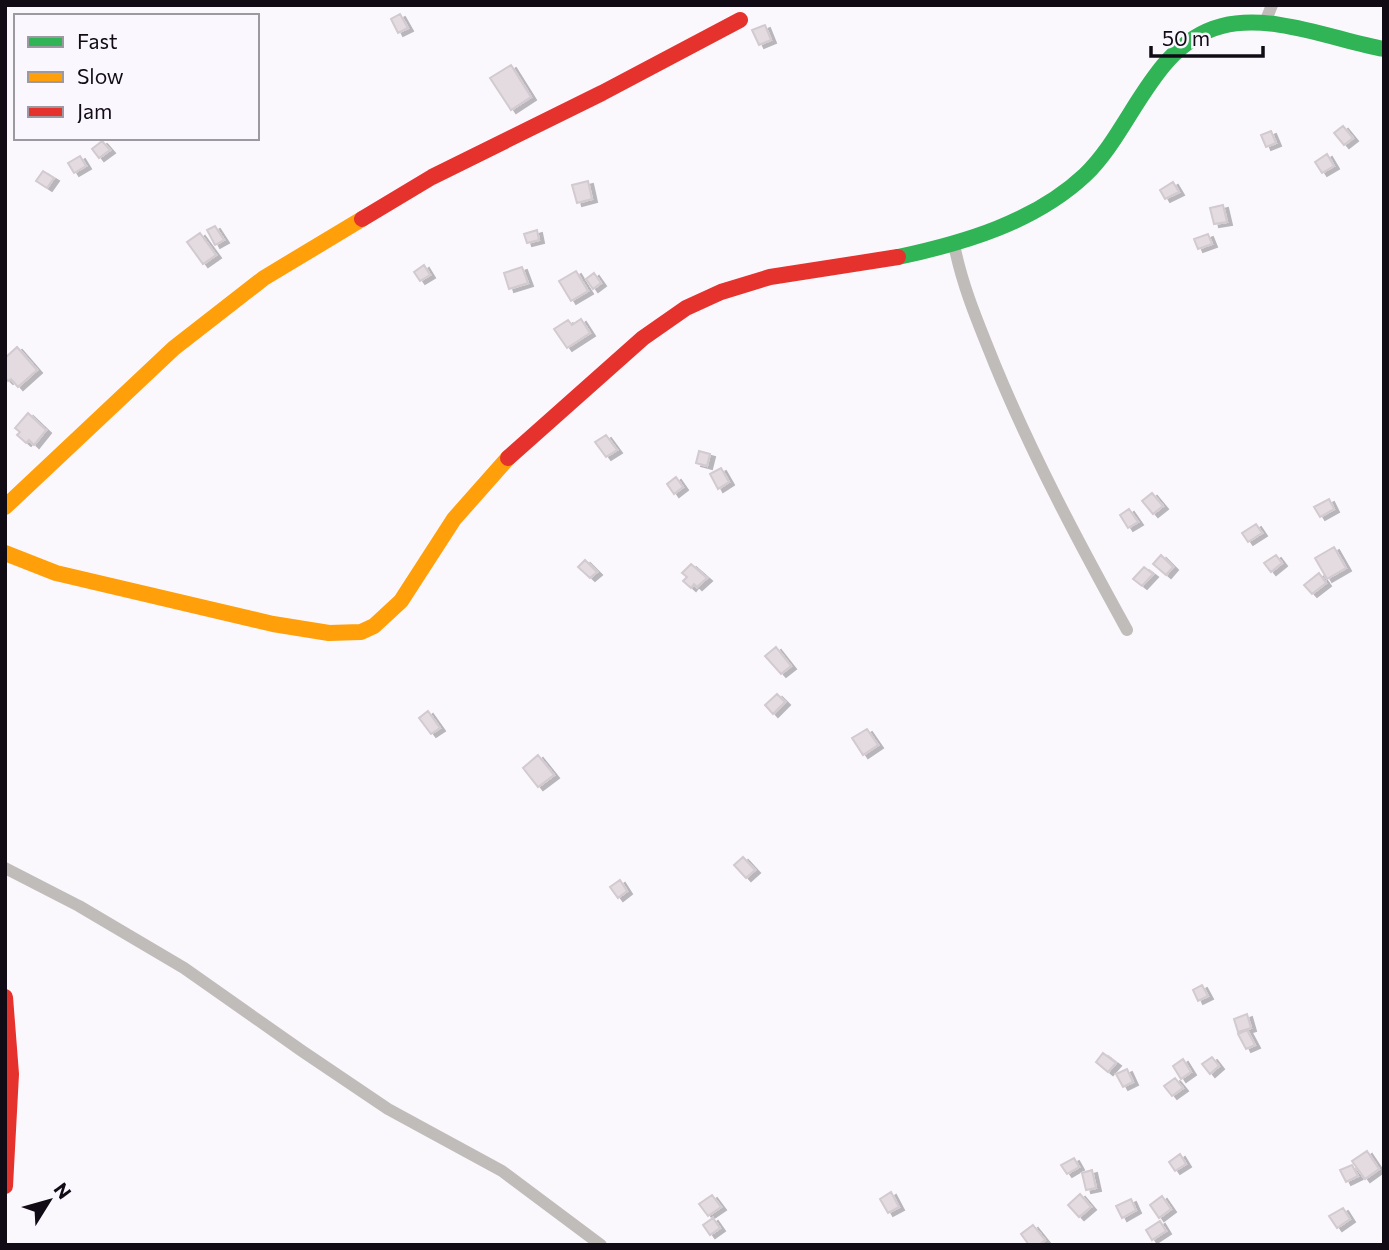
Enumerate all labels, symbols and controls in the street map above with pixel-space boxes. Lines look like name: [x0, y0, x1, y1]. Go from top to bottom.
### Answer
legend: [14, 14, 259, 140]
scale bar: [1151, 14, 1263, 58]
text: 50 m: [1162, 25, 1210, 50]
text: Fast: [77, 28, 118, 53]
text: Slow: [77, 63, 124, 88]
text: Jam: [77, 98, 112, 123]
north arrow: [14, 1166, 84, 1236]
text: N: [49, 1178, 76, 1203]

